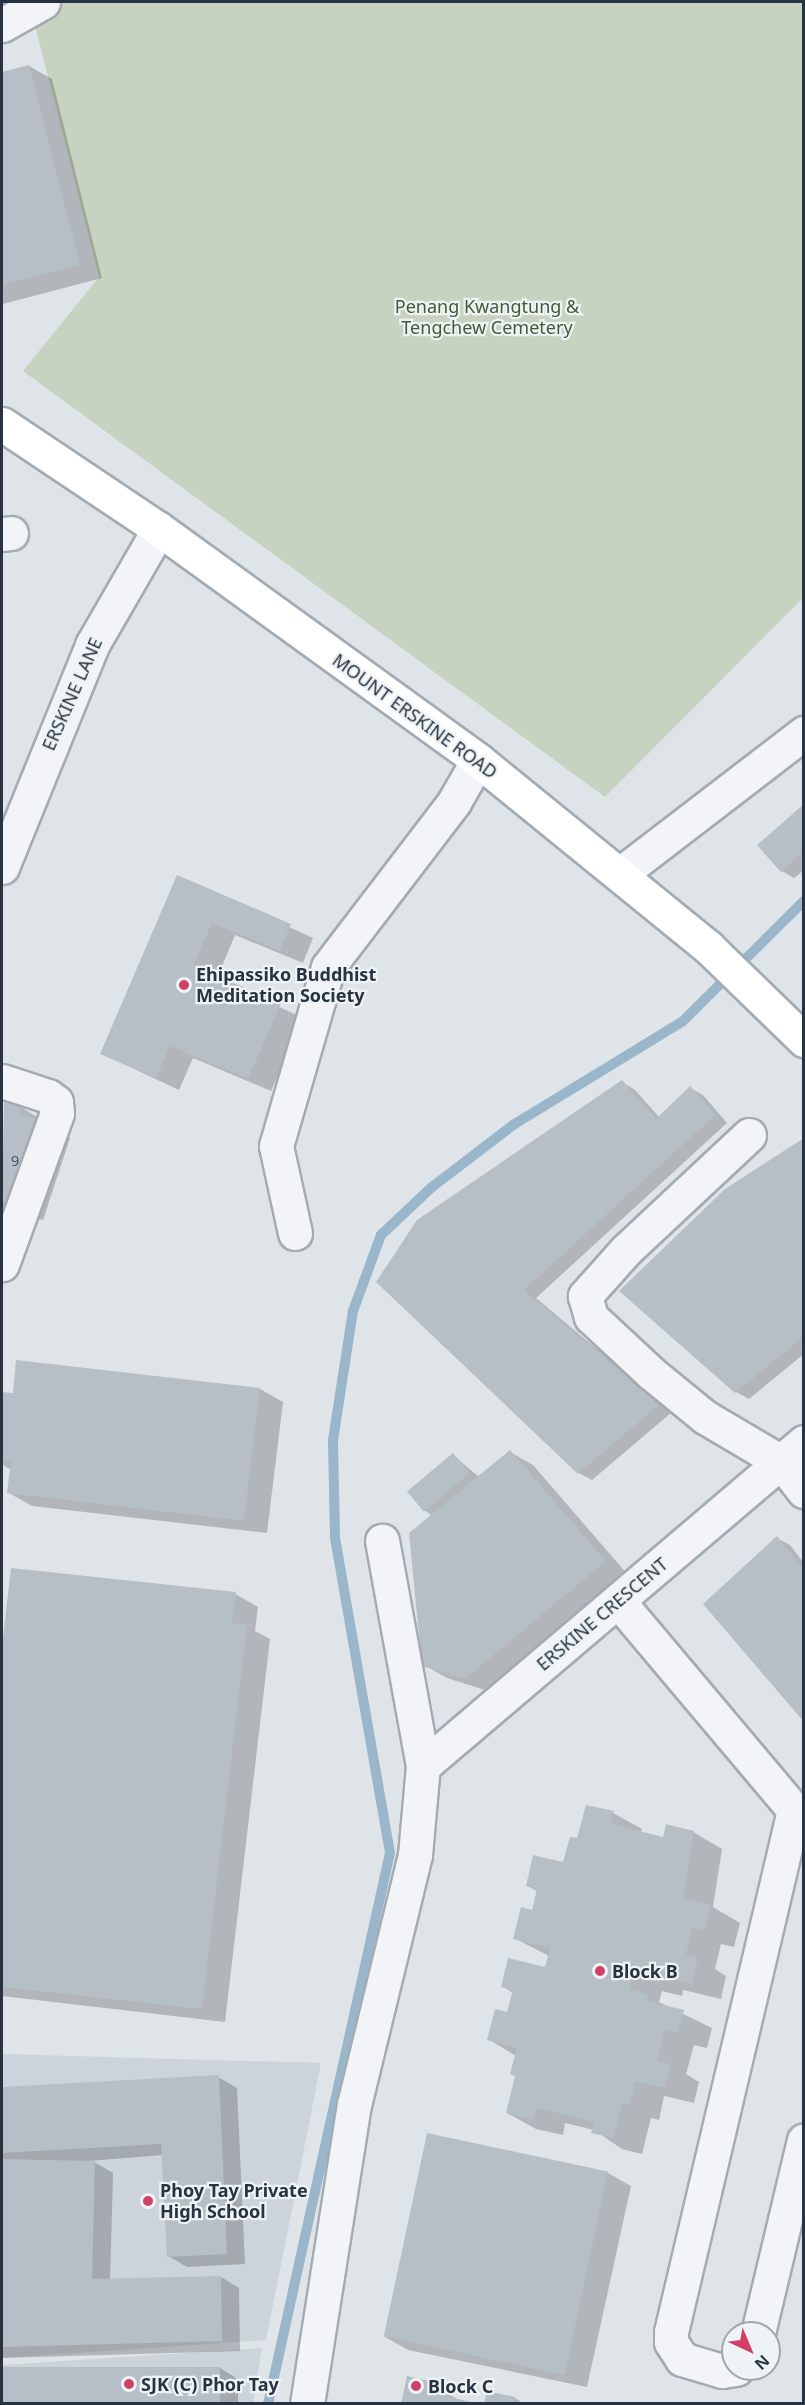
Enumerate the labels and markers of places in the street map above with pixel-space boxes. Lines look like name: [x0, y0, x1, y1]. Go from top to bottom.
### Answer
place label: Ehipassiko Buddhist Meditation Society: [196, 964, 376, 1006]
marker: Ehipassiko Buddhist Meditation Society: [177, 978, 191, 992]
place label: Block B: [612, 1960, 678, 1982]
marker: Block B: [593, 1964, 607, 1978]
place label: Phoy Tay Private High School: [160, 2180, 308, 2222]
marker: Phoy Tay Private High School: [141, 2194, 155, 2208]
place label: SJK (C) Phor Tay: [141, 2373, 279, 2395]
place label: Block C: [428, 2375, 493, 2397]
marker: SJK (C) Phor Tay: [122, 2377, 136, 2391]
marker: Block C: [409, 2379, 423, 2393]

